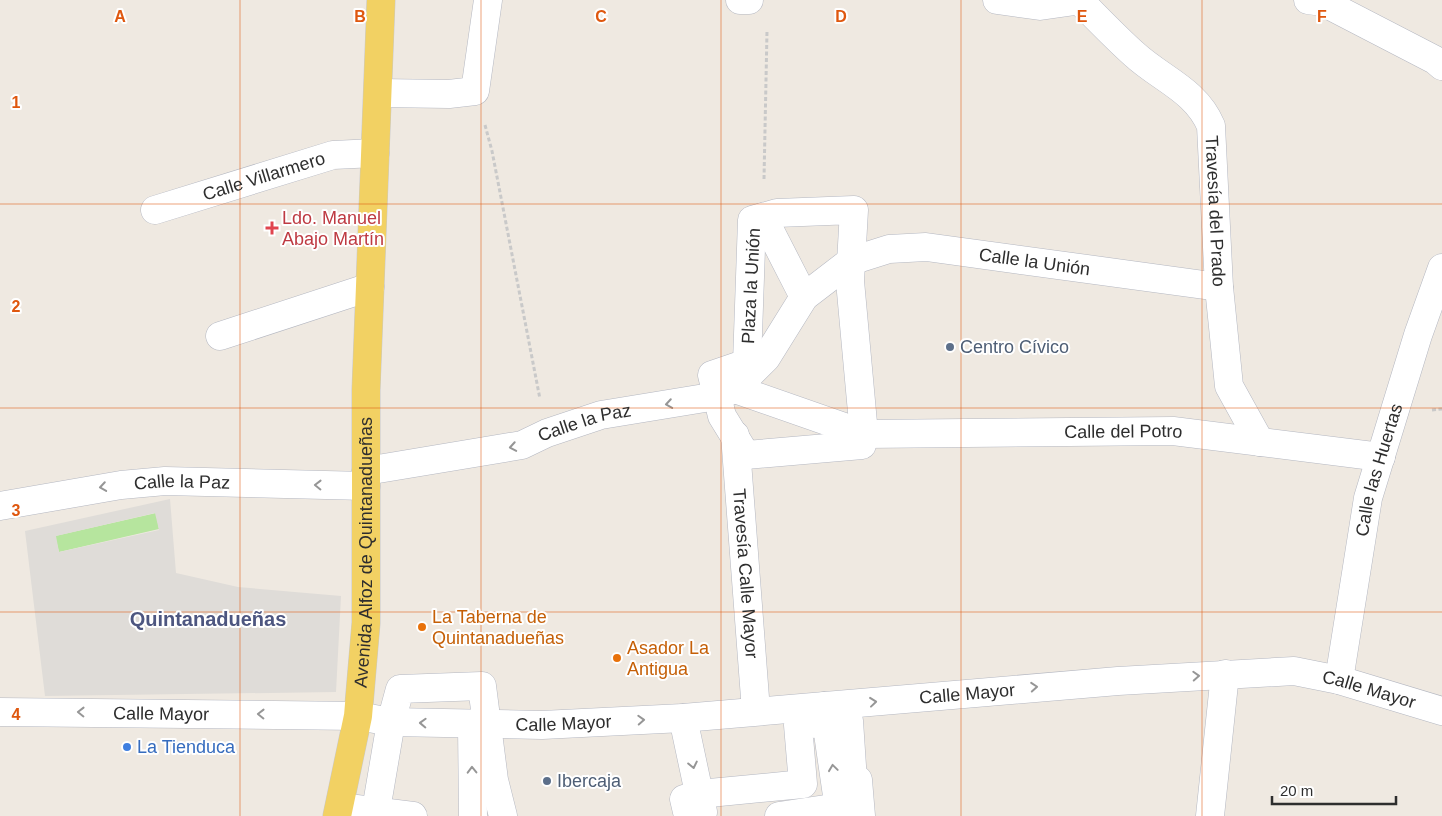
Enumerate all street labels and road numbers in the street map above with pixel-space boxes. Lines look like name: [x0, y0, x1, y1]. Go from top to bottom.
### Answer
street label: Travesía del Prado: [1201, 135, 1229, 287]
street label: Calle Villarmero: [200, 148, 327, 205]
street label: Plaza la Unión: [738, 228, 764, 344]
street label: Calle la Unión: [978, 244, 1091, 279]
street label: Calle la Paz: [535, 400, 632, 446]
street label: Calle las Huertas: [1352, 401, 1406, 538]
street label: Avenida Alfoz de Quintanadueñas: [350, 417, 376, 689]
street label: Calle del Potro: [1064, 421, 1184, 442]
street label: Calle la Paz: [133, 471, 230, 494]
street label: Travesía Calle Mayor: [729, 488, 762, 659]
street label: Calle Mayor: [1321, 667, 1418, 712]
street label: Calle Mayor: [918, 680, 1016, 708]
street label: Calle Mayor: [113, 703, 209, 724]
street label: Calle Mayor: [515, 712, 612, 735]

